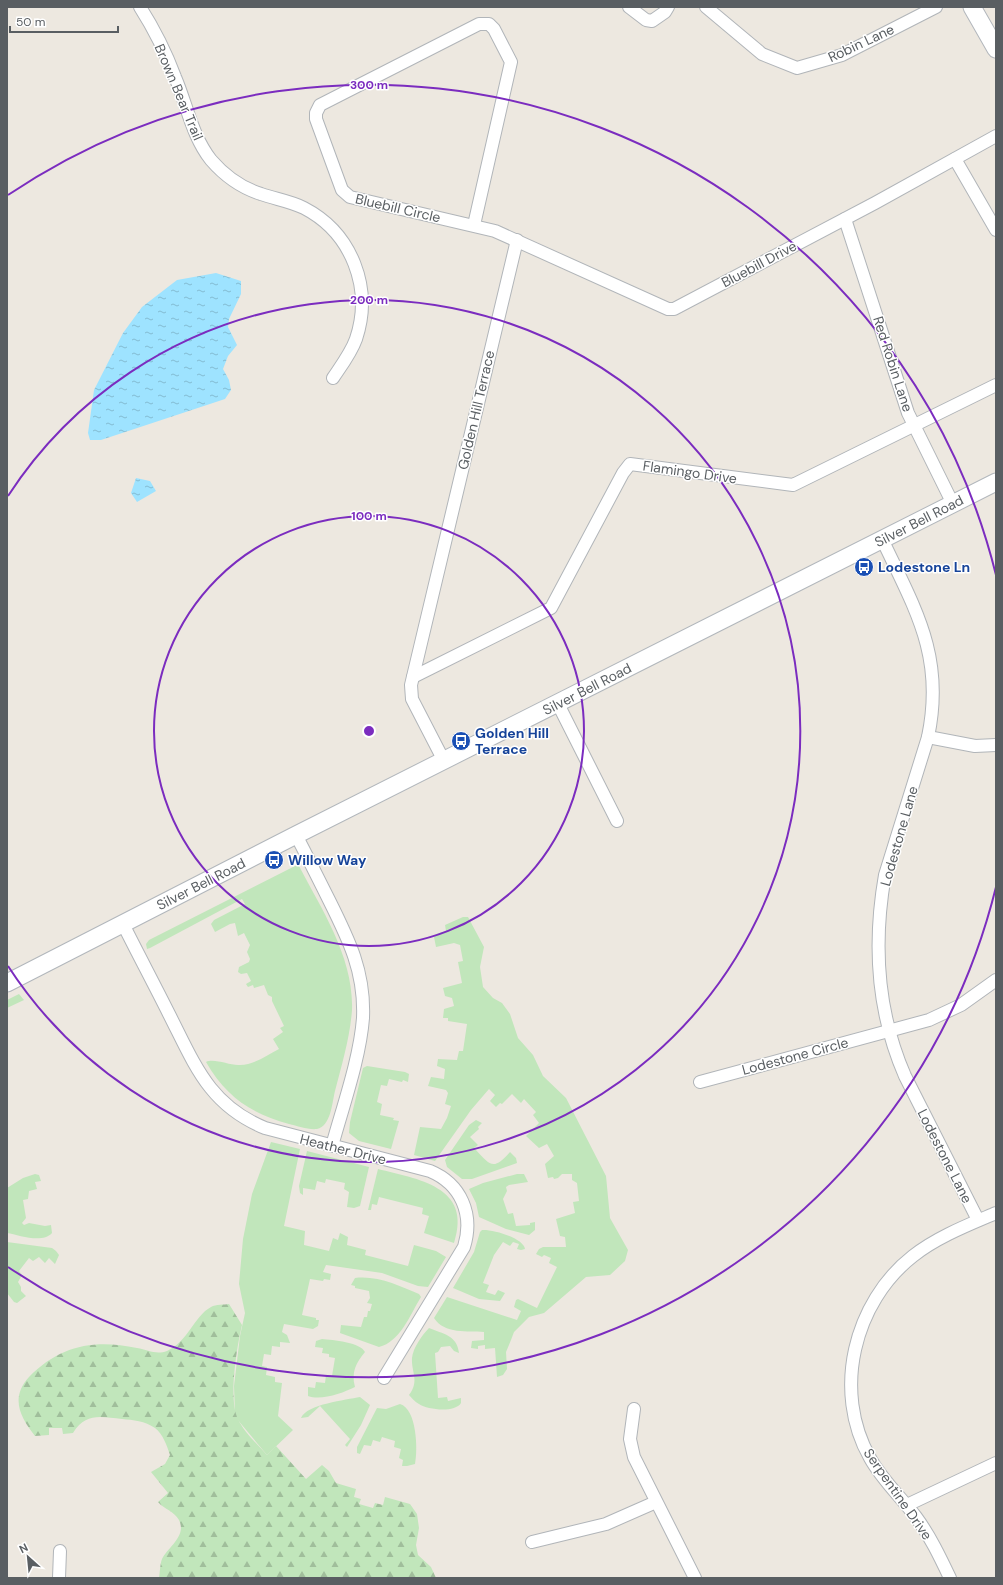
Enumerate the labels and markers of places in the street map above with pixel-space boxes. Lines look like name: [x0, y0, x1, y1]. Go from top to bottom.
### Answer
bus stop icon: Lodestone Ln: [853, 556, 875, 578]
place label: Lodestone Ln: [878, 558, 970, 576]
centre of rings: [362, 724, 376, 738]
place label: Golden Hill Terrace: [475, 724, 549, 758]
bus stop icon: Golden Hill Terrace: [450, 730, 472, 752]
bus stop icon: Willow Way: [263, 849, 285, 871]
place label: Willow Way: [288, 851, 367, 869]

